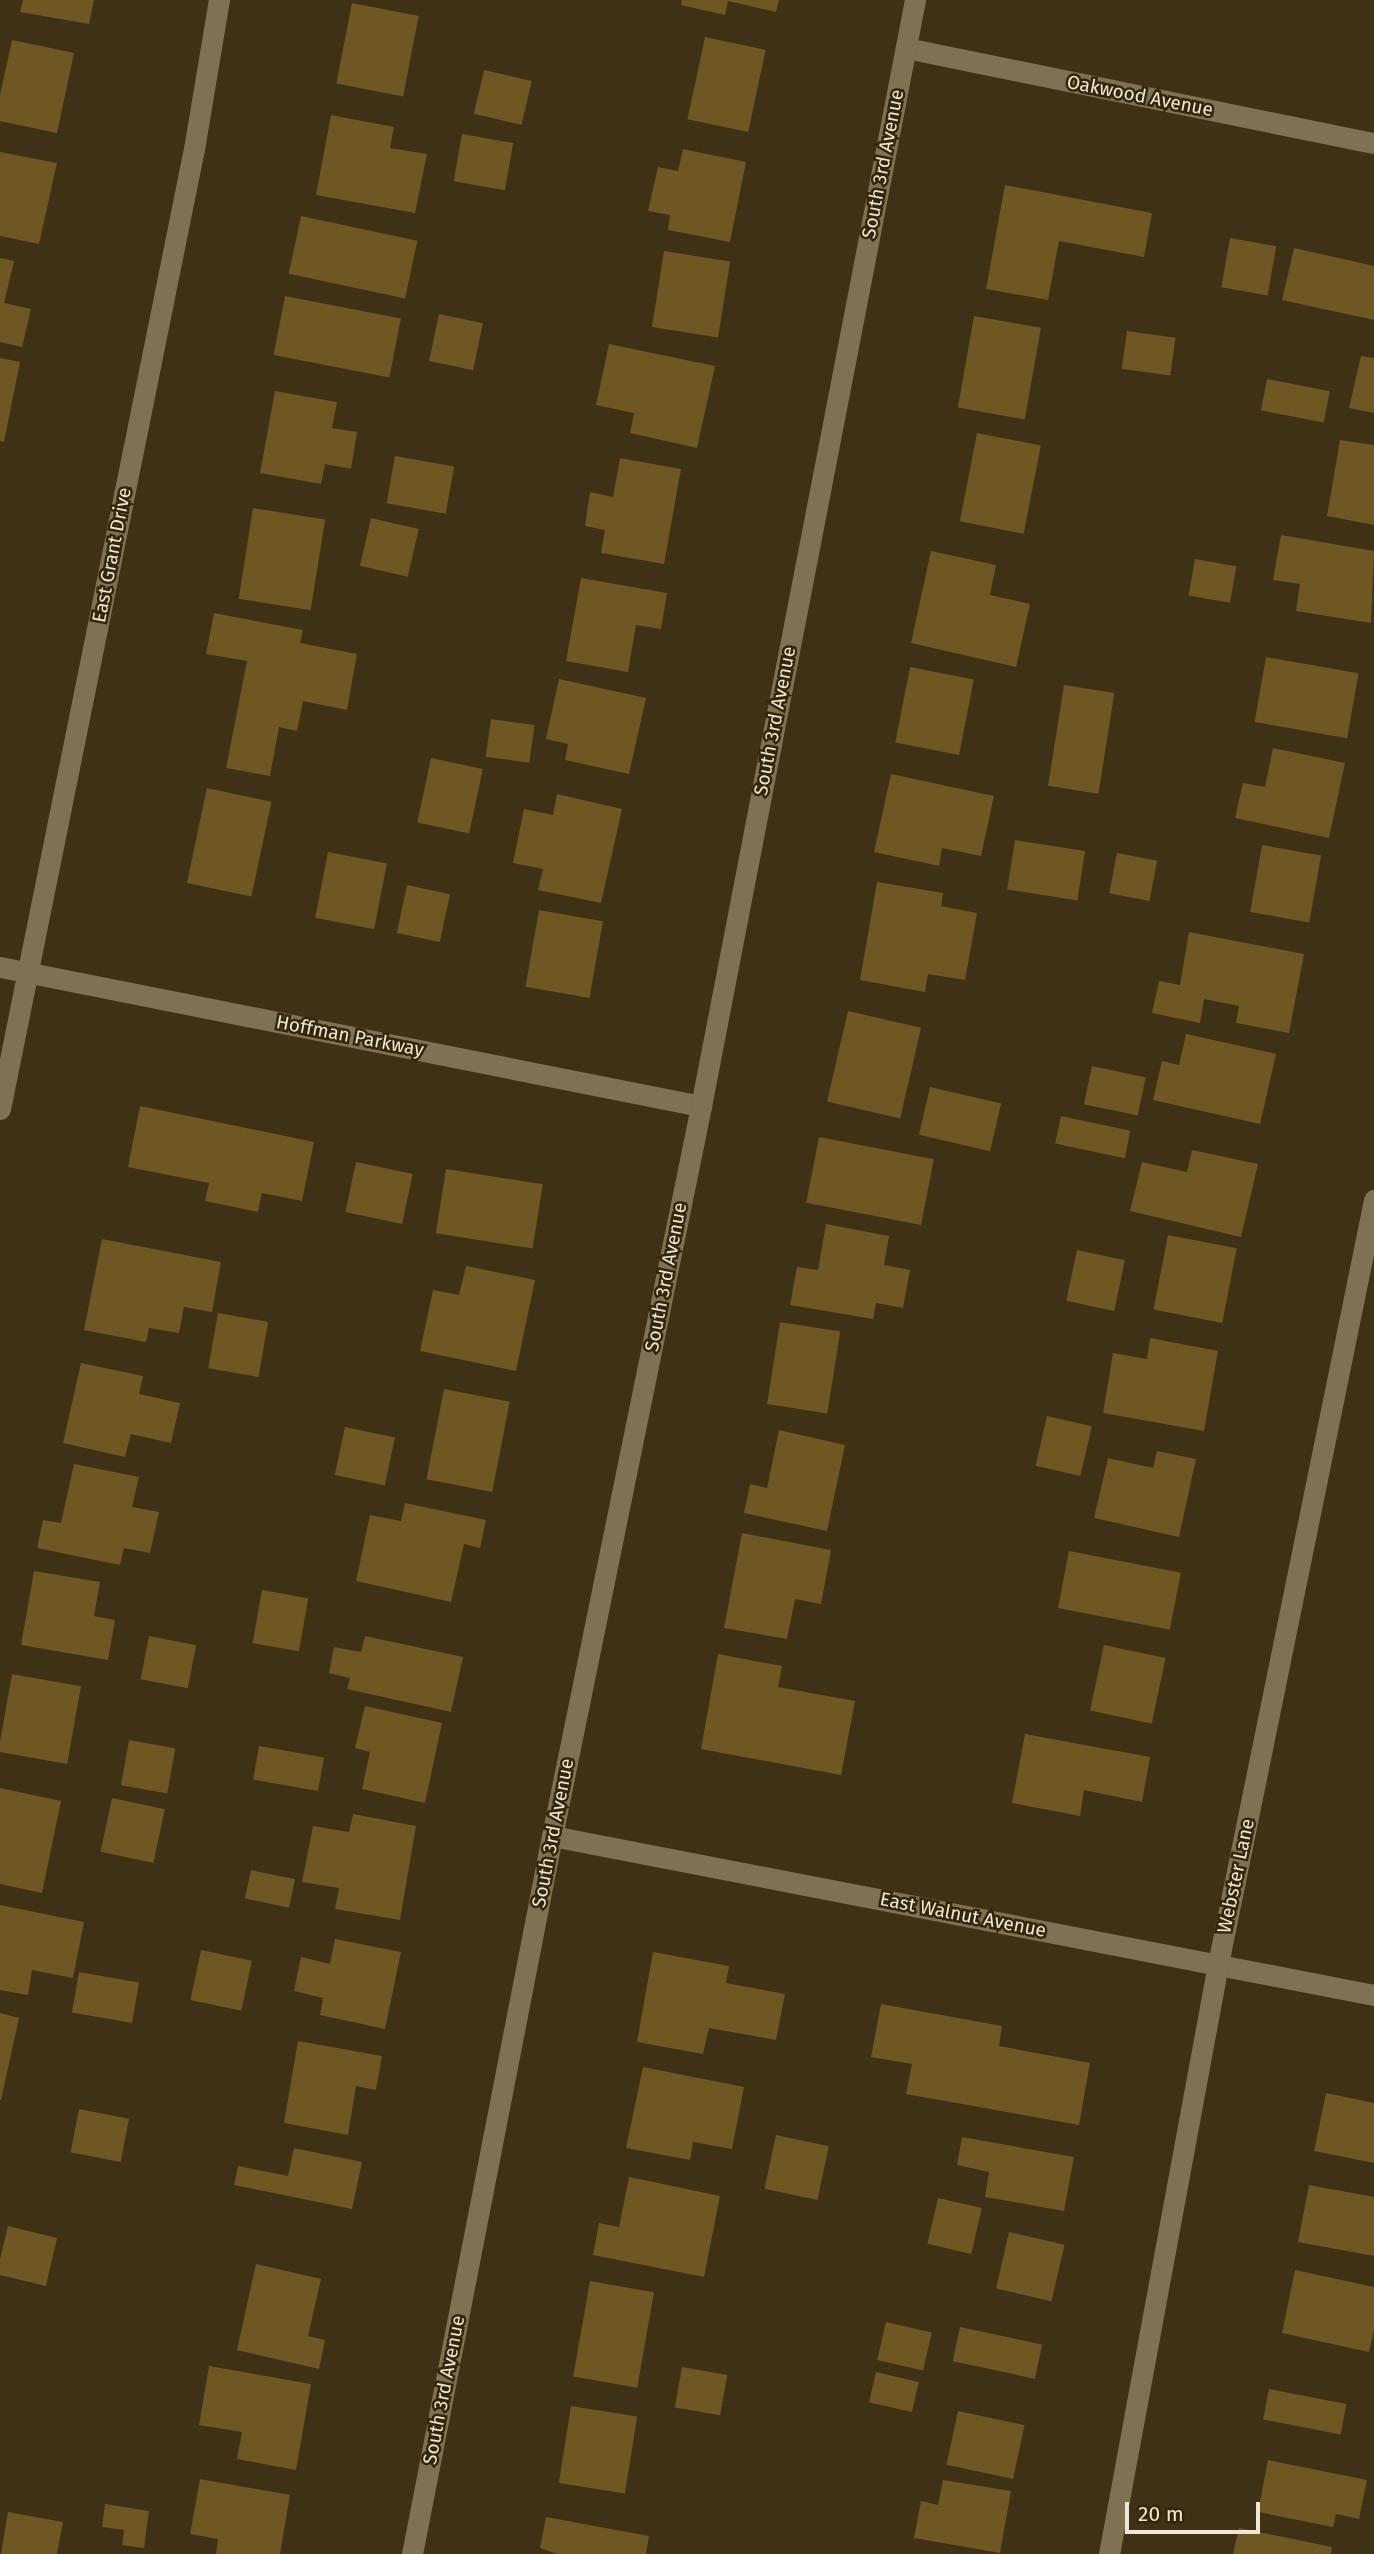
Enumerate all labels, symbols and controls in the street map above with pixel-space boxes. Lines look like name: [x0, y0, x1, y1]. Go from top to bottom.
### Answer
street label: Oakwood Avenue: [1065, 71, 1215, 121]
street label: South 3rd Avenue: [857, 88, 909, 240]
street label: East Grant Drive: [88, 485, 136, 625]
street label: South 3rd Avenue: [749, 645, 801, 797]
street label: Hoffman Parkway: [274, 1011, 426, 1061]
street label: South 3rd Avenue: [640, 1201, 692, 1353]
street label: South 3rd Avenue: [527, 1757, 579, 1909]
street label: Webster Lane: [1213, 1817, 1259, 1935]
street label: East Walnut Avenue: [878, 1888, 1048, 1942]
street label: South 3rd Avenue: [418, 2314, 470, 2466]
scale bar: [1129, 2488, 1264, 2532]
text: 20 m: [1138, 2501, 1184, 2527]

